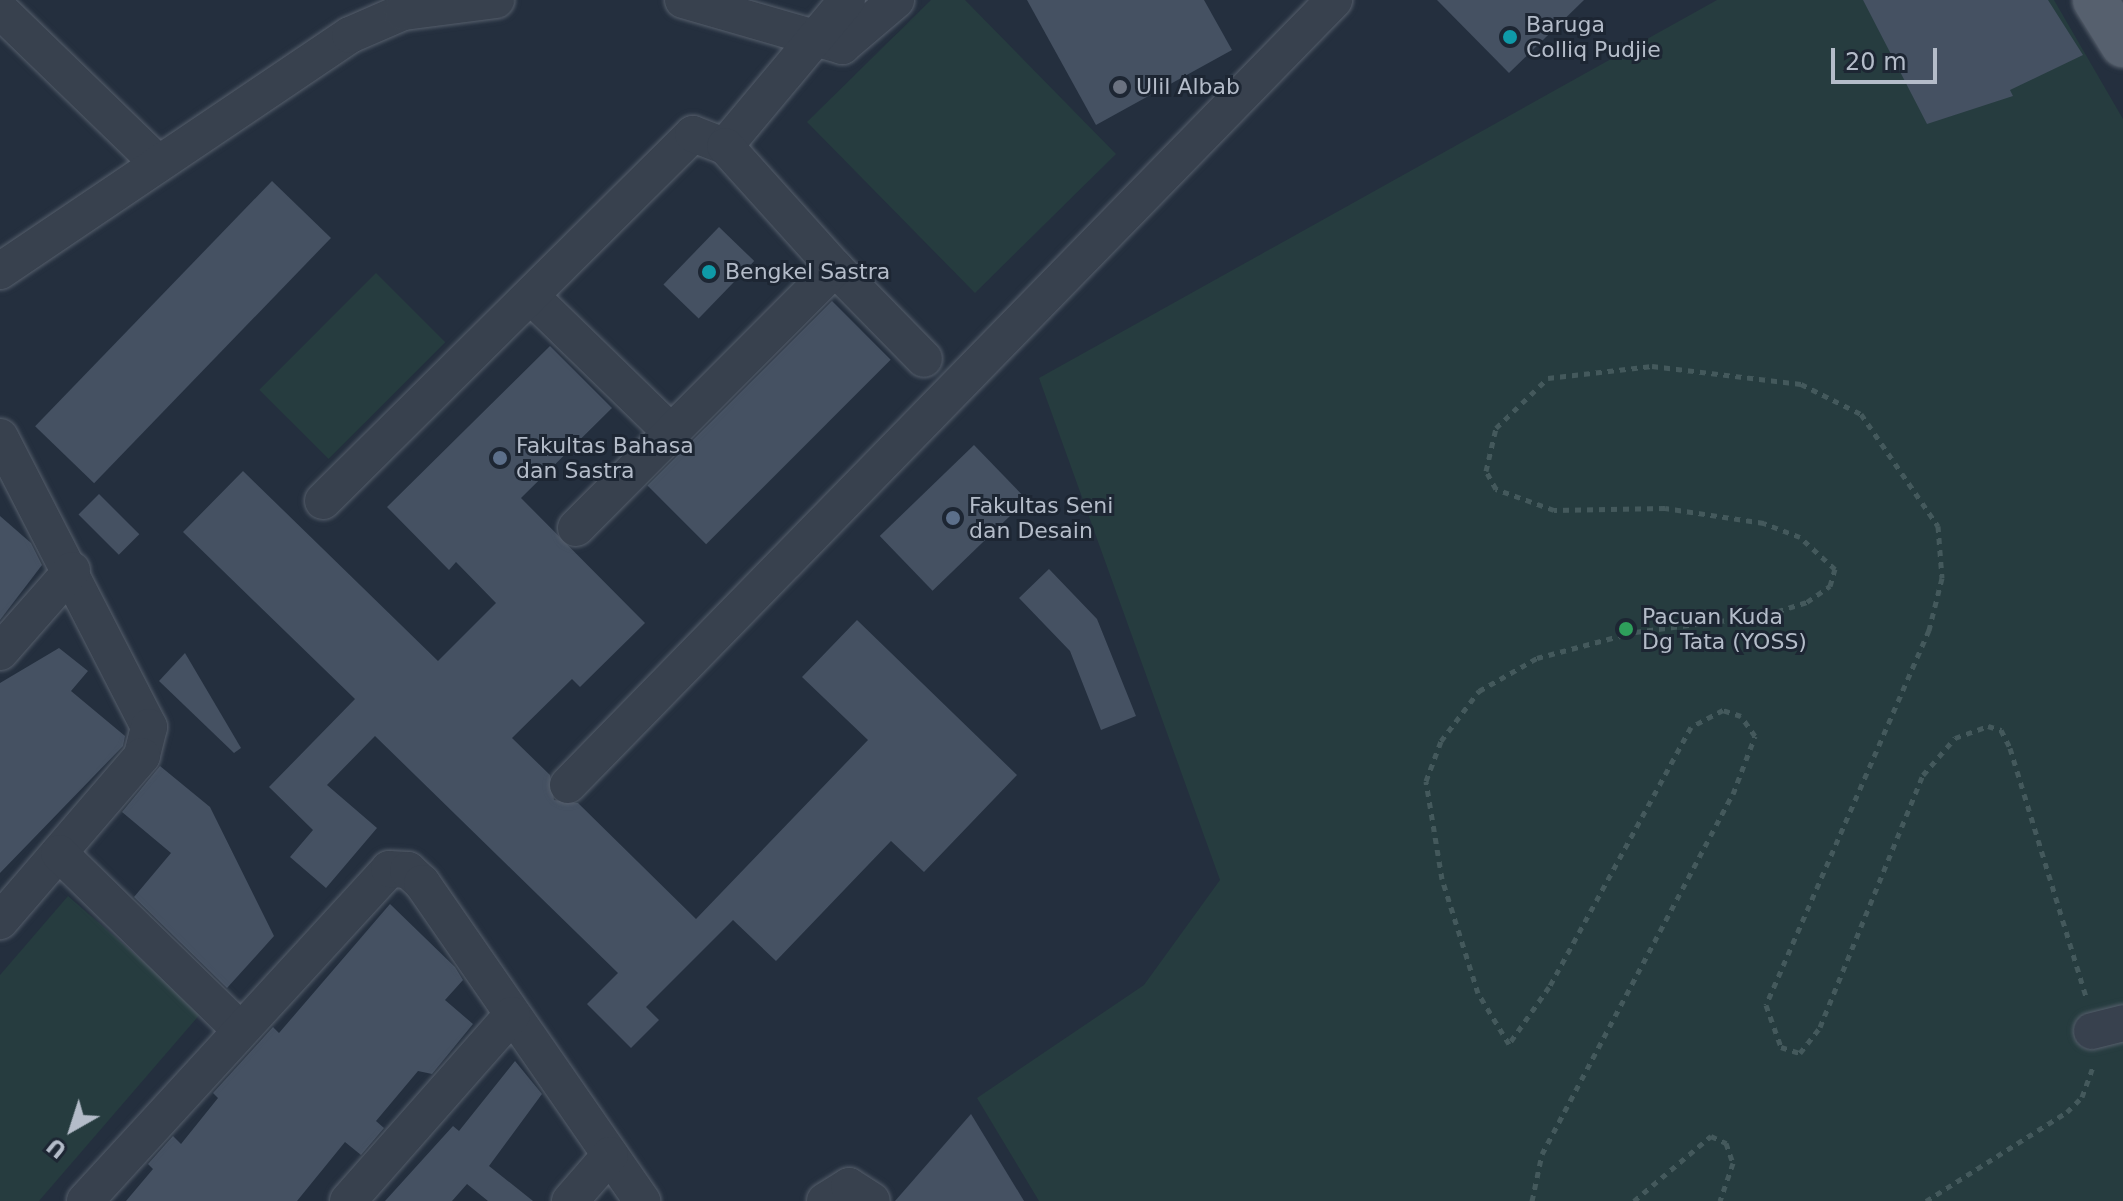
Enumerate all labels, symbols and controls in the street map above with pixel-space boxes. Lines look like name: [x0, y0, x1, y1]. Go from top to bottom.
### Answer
place label: Baruga Colliq Pudjie: [1526, 11, 1661, 62]
marker: Baruga Colliq Pudjie: [1501, 28, 1519, 46]
scale bar: [1835, 32, 1941, 82]
text: 20 m: [1845, 48, 1907, 76]
place label: Ulil Albab: [1136, 74, 1240, 100]
marker: Ulil Albab: [1111, 78, 1129, 96]
place label: Bengkel Sastra: [725, 259, 890, 285]
marker: Bengkel Sastra: [700, 263, 718, 281]
place label: Fakultas Bahasa dan Sastra: [516, 432, 694, 484]
marker: Fakultas Bahasa dan Sastra: [491, 449, 509, 467]
place label: Fakultas Seni dan Desain: [969, 492, 1113, 544]
marker: Fakultas Seni dan Desain: [944, 509, 962, 527]
place label: Pacuan Kuda Dg Tata (YOSS): [1642, 603, 1807, 654]
marker: Pacuan Kuda Dg Tata (YOSS): [1617, 620, 1635, 638]
north arrow: [32, 1089, 112, 1169]
text: U: [42, 1133, 71, 1163]

